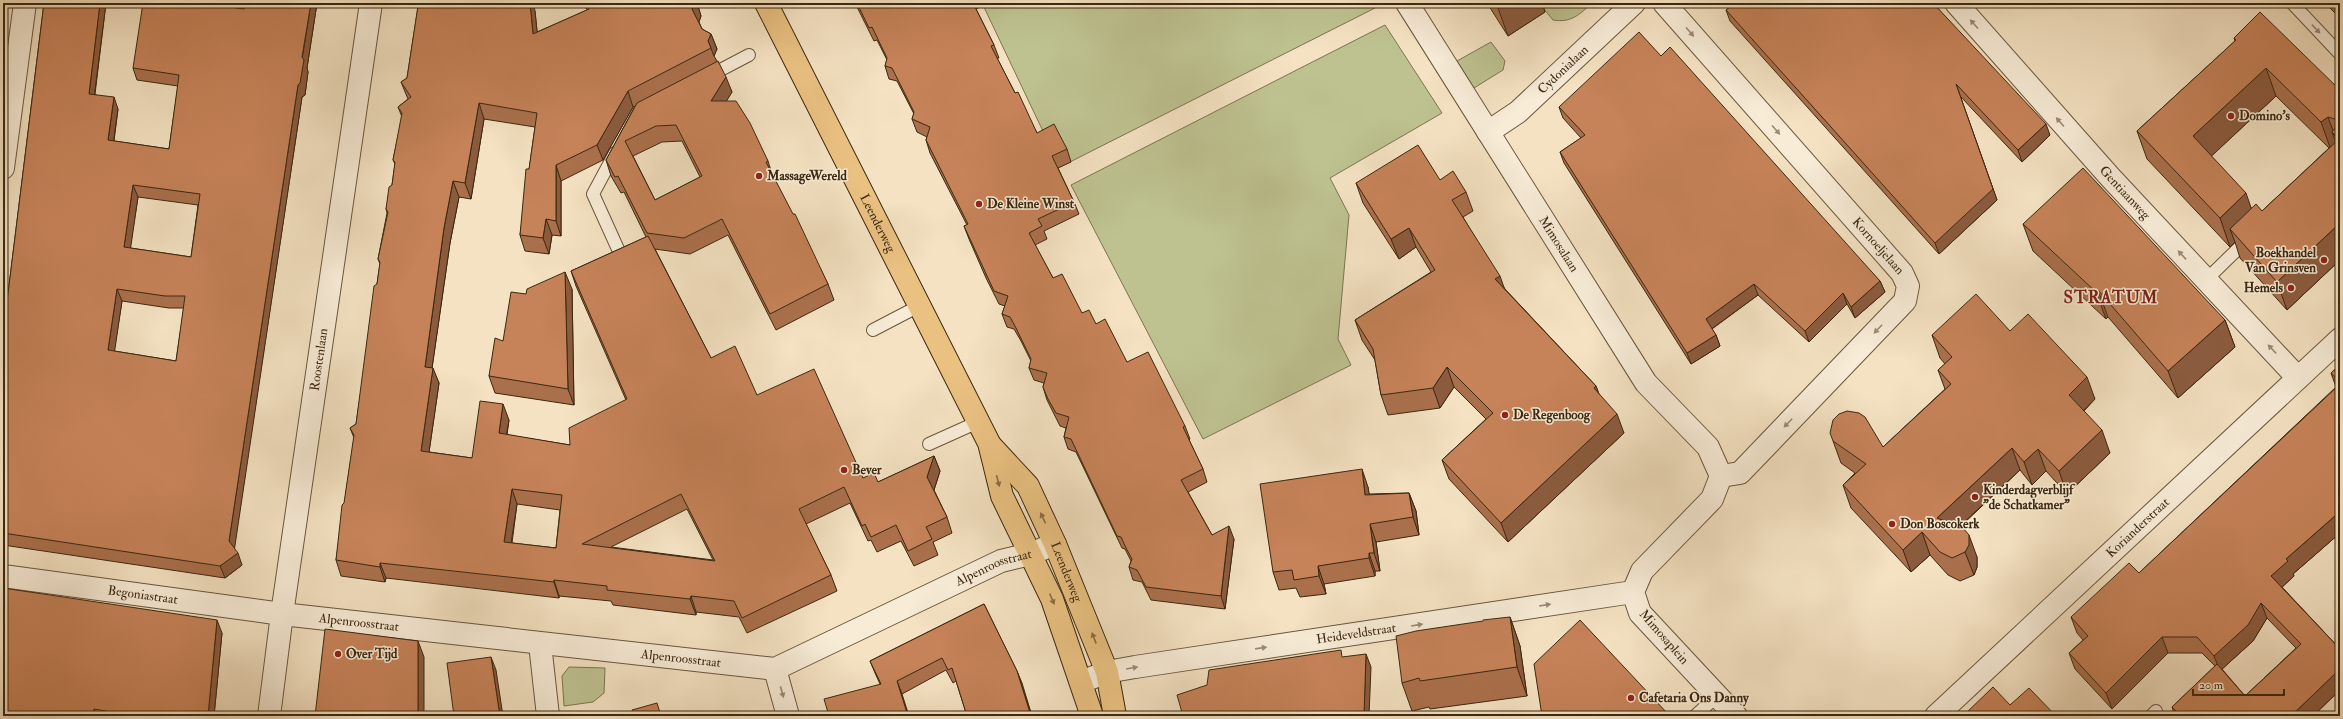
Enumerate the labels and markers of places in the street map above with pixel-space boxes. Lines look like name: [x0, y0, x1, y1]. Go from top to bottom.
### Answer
place label: Domino's: [2239, 108, 2290, 124]
marker: Domino's: [2226, 111, 2236, 121]
place label: MassageWereld: [766, 168, 848, 185]
marker: MassageWereld: [754, 171, 764, 181]
place label: De Kleine Winst: [987, 196, 1075, 212]
marker: De Kleine Winst: [974, 199, 984, 209]
place label: Boekhandel Van Grinsven: [2244, 245, 2317, 276]
marker: Boekhandel Van Grinsven: [2319, 255, 2329, 265]
place label: Hemels: [2244, 280, 2284, 296]
marker: Hemels: [2286, 283, 2296, 293]
place label: De Regenboog: [1513, 407, 1591, 424]
marker: De Regenboog: [1500, 410, 1510, 420]
place label: Bever: [852, 462, 883, 478]
marker: Bever: [839, 465, 849, 475]
place label: Kinderdagverblijf "de Schatkamer": [1983, 482, 2076, 513]
marker: Kinderdagverblijf "de Schatkamer": [1970, 492, 1980, 502]
place label: Don Boscokerk: [1900, 516, 1980, 532]
marker: Don Boscokerk: [1887, 519, 1897, 529]
place label: Over Tijd: [346, 646, 398, 662]
marker: Over Tijd: [333, 649, 343, 659]
place label: Cafetaria Ons Danny: [1639, 690, 1750, 707]
marker: Cafetaria Ons Danny: [1626, 693, 1636, 703]

